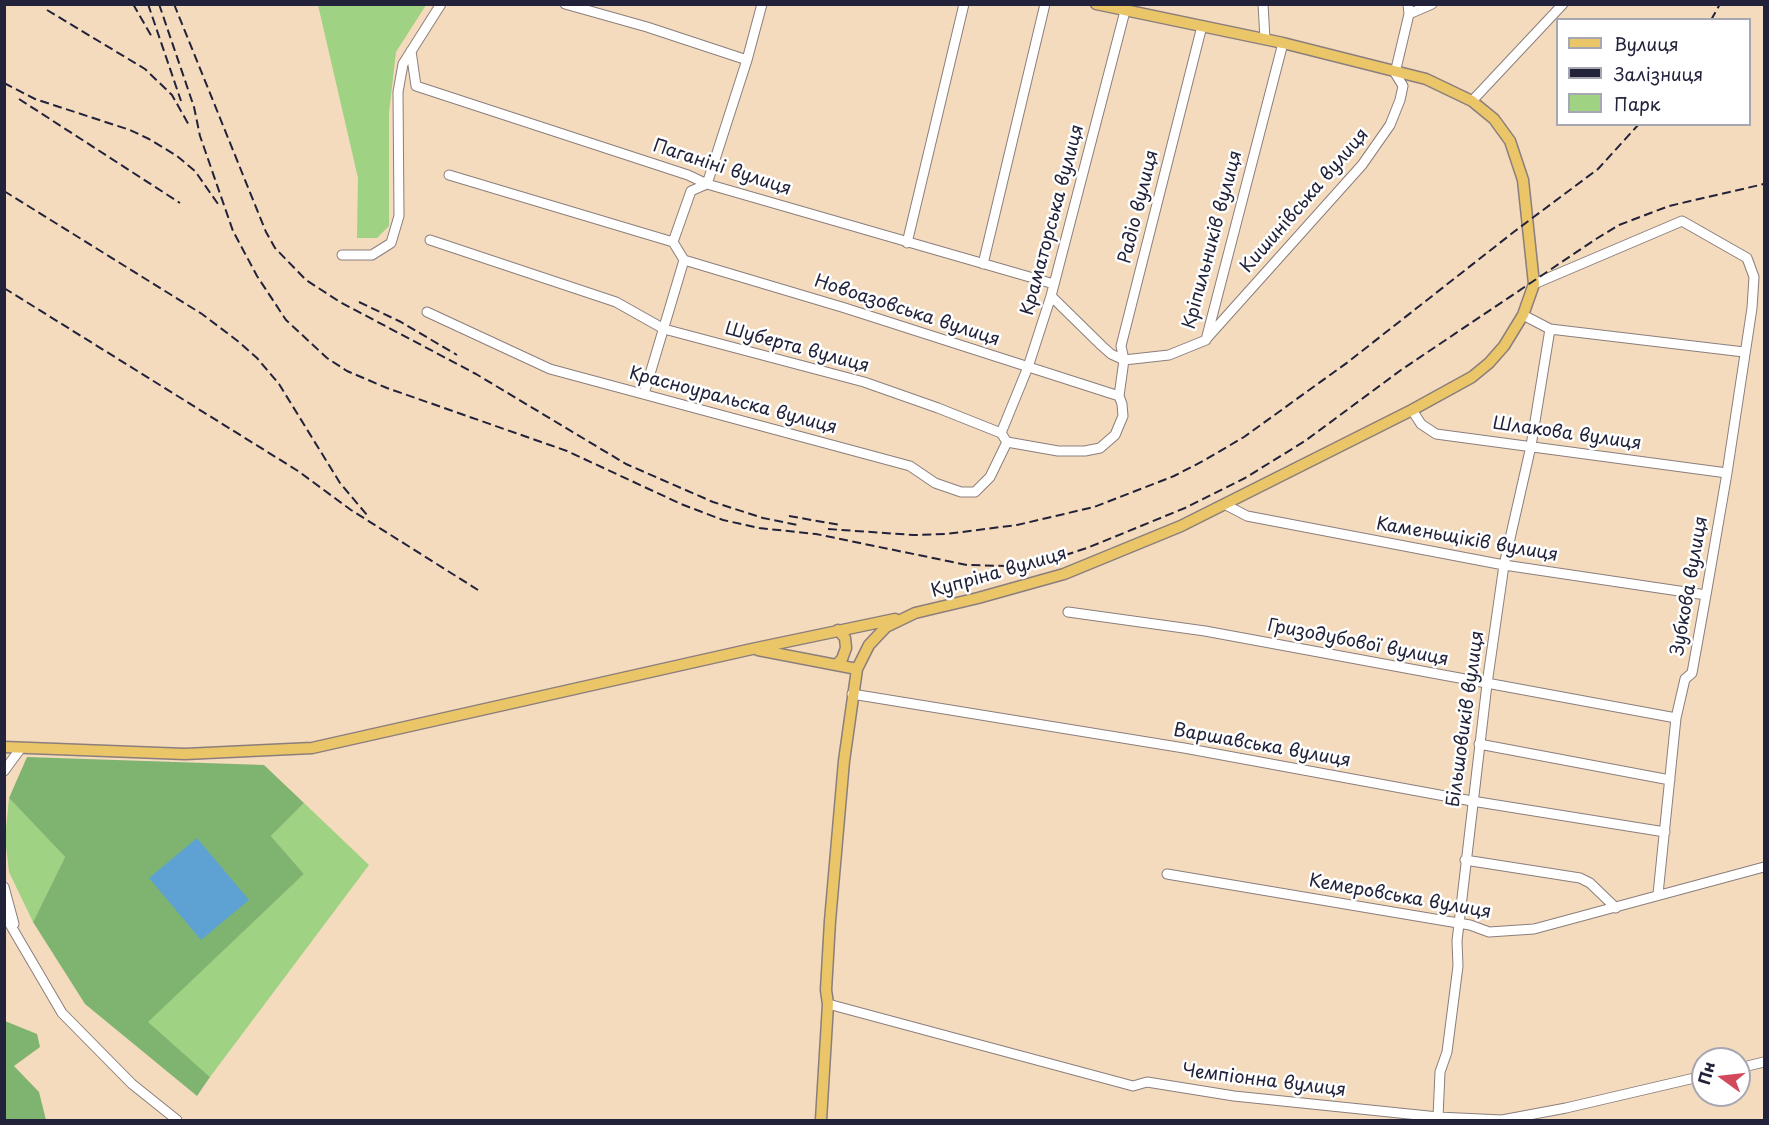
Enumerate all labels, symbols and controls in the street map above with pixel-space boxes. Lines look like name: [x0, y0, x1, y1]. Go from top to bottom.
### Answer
legend: [1556, 18, 1751, 126]
text: Вулиця: [1614, 30, 1679, 57]
text: Залізниця: [1614, 60, 1703, 87]
text: Парк: [1614, 90, 1660, 117]
street label: Краматорська вулиця: [1017, 122, 1089, 318]
street label: Кишинівська вулиця: [1236, 124, 1374, 278]
street label: Паганіні вулиця: [650, 135, 794, 201]
street label: Радіо вулиця: [1114, 148, 1164, 266]
street label: Кріпильників вулиця: [1179, 148, 1247, 332]
street label: Новоазовська вулиця: [812, 271, 1002, 351]
street label: Шуберта вулиця: [723, 318, 871, 378]
street label: Красноуральска вулиця: [627, 363, 839, 439]
street label: Шлакова вулиця: [1491, 413, 1643, 455]
street label: Каменьщіків вулиця: [1374, 513, 1560, 567]
street label: Зубкова вулиця: [1667, 515, 1713, 657]
street label: Купріна вулиця: [929, 543, 1069, 603]
street label: Гризодубової вулиця: [1266, 615, 1450, 671]
street label: Більшовиків вулиця: [1443, 629, 1489, 809]
street label: Варшавська вулиця: [1172, 720, 1352, 772]
street label: Кемеровська вулиця: [1307, 870, 1493, 924]
north arrow: [1691, 1047, 1751, 1107]
text: Пн: [1691, 1059, 1720, 1087]
street label: Чемпіонна вулиця: [1181, 1060, 1347, 1102]

